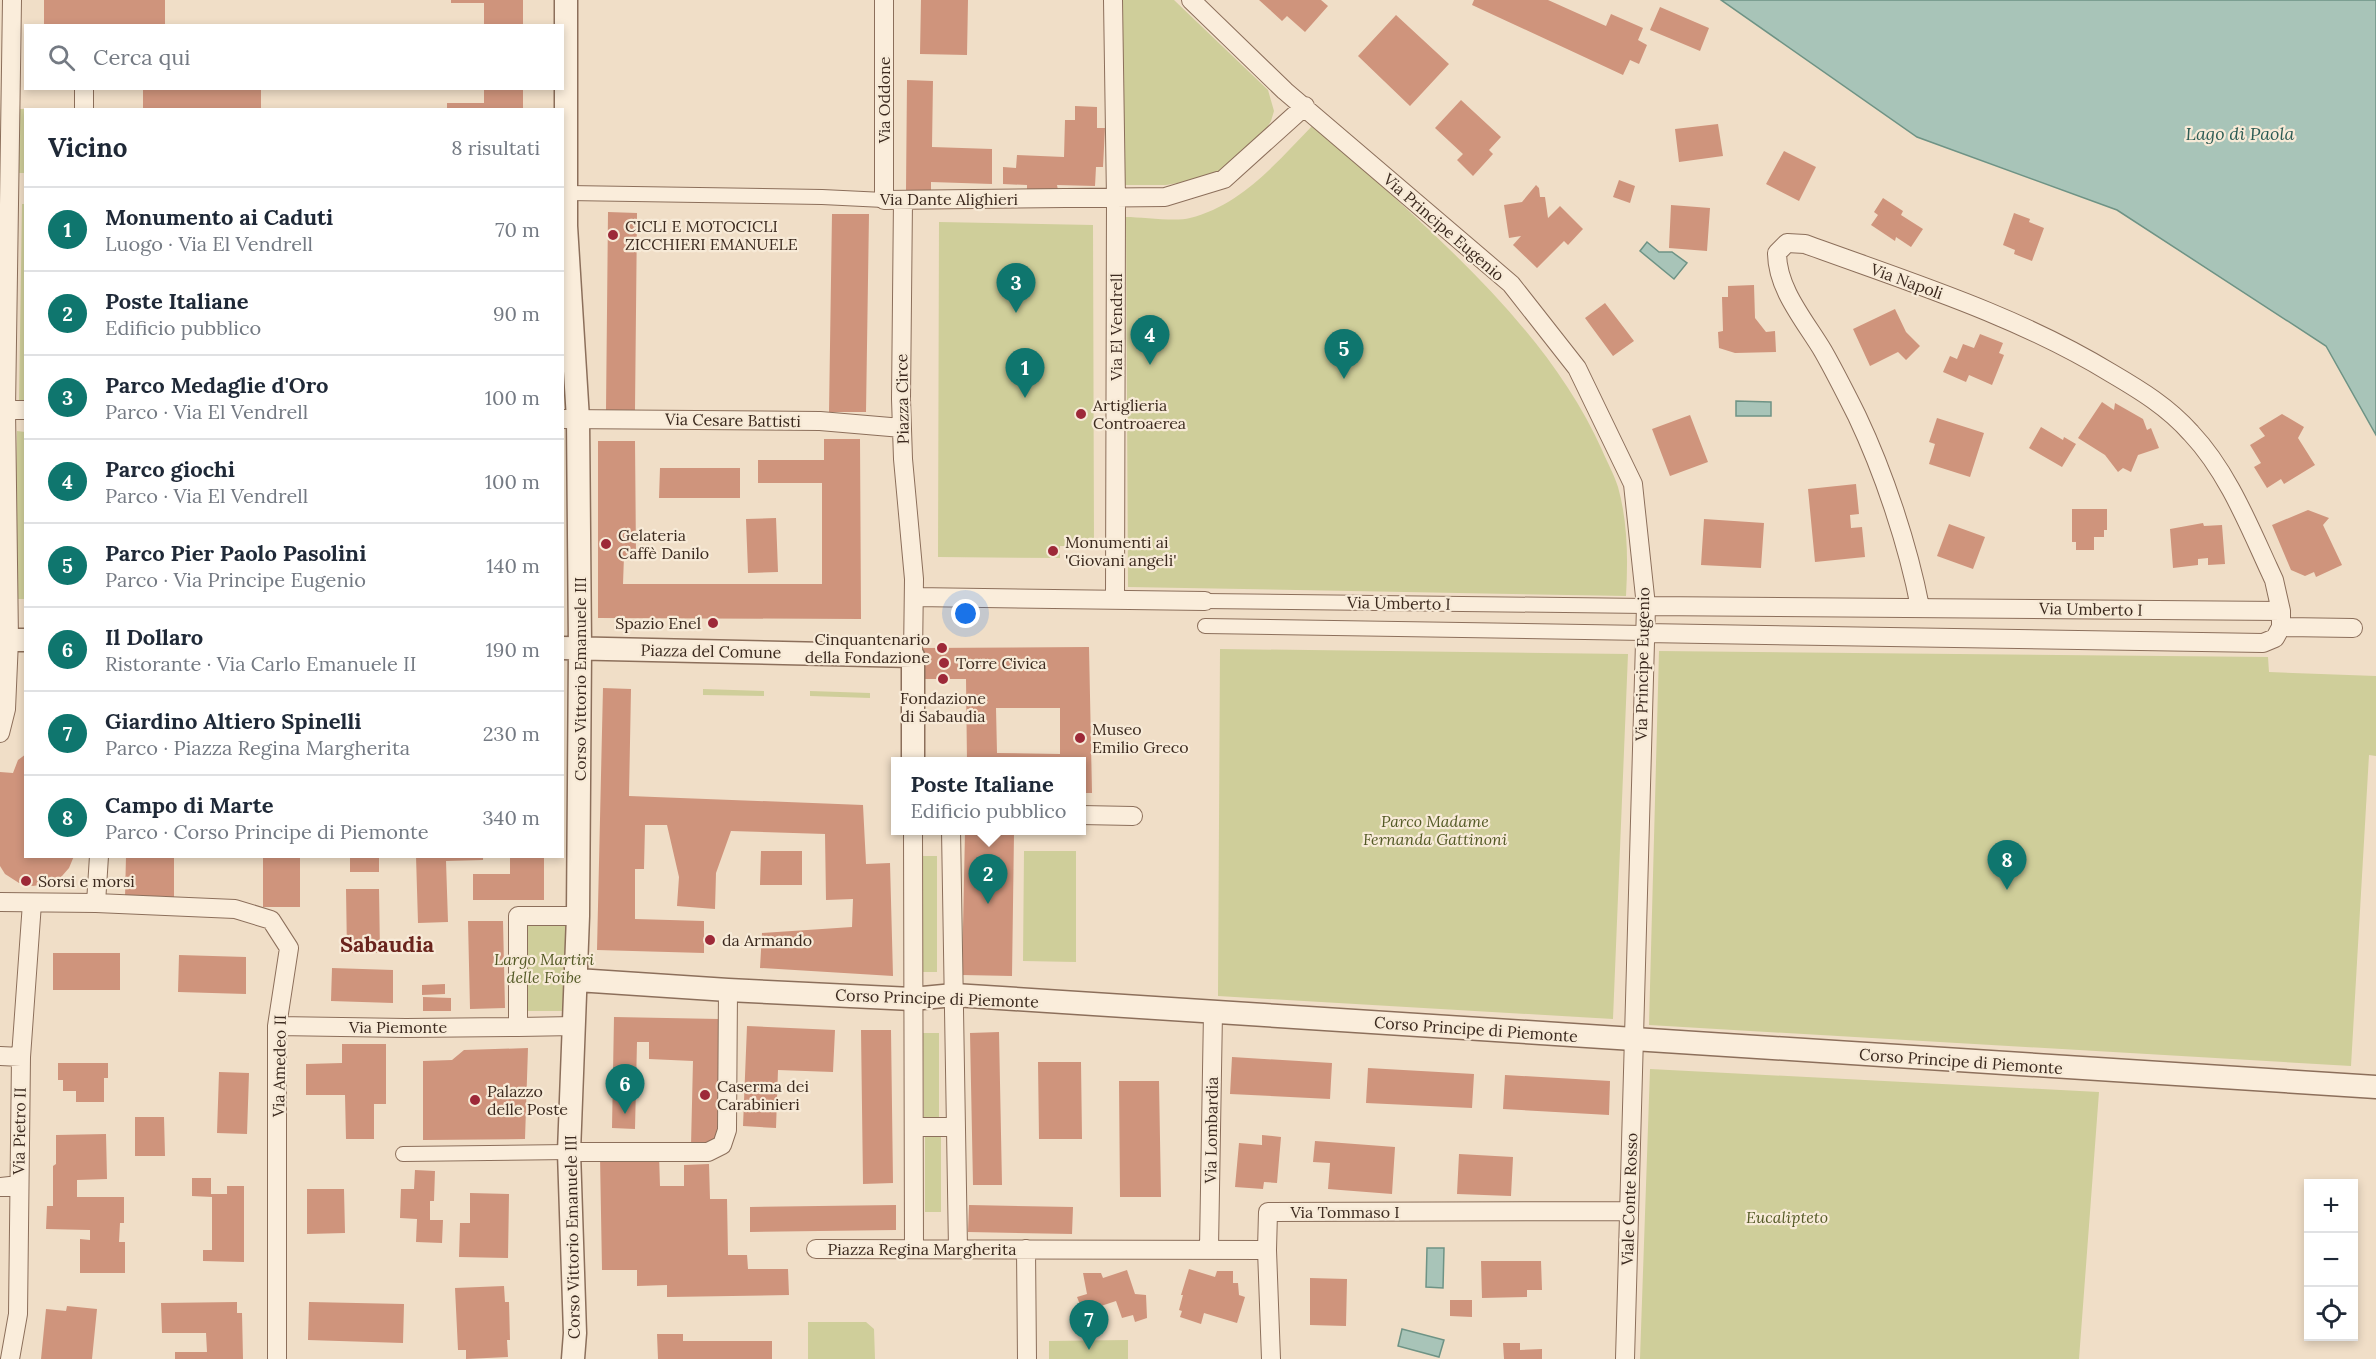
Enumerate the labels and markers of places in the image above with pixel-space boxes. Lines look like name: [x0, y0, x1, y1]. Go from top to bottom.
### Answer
place label: CICLI E MOTOCICLI ZICCHIERI EMANUELE: [625, 216, 798, 254]
marker: CICLI E MOTOCICLI ZICCHIERI EMANUELE: [606, 228, 620, 242]
pin: 3: [996, 264, 1036, 313]
pin: 4: [1130, 316, 1170, 365]
pin: 5: [1324, 330, 1364, 379]
pin: 1: [1006, 348, 1044, 398]
place label: Artiglieria Controaerea: [1092, 395, 1186, 433]
marker: Artiglieria Controaerea: [1074, 407, 1088, 421]
place label: Gelateria Caffè Danilo: [618, 525, 709, 563]
place label: Monumenti ai 'Giovani angeli': [1065, 532, 1176, 570]
marker: Gelateria Caffè Danilo: [599, 537, 613, 551]
marker: Monumenti ai 'Giovani angeli': [1046, 544, 1060, 558]
place label: Spazio Enel: [615, 613, 701, 633]
marker: Spazio Enel: [706, 616, 720, 630]
place label: Cinquantenario della Fondazione: [805, 629, 930, 667]
marker: Cinquantenario della Fondazione: [935, 641, 949, 655]
place label: Torre Civica: [956, 653, 1046, 673]
marker: Torre Civica: [937, 656, 951, 670]
marker: Fondazione di Sabaudia: [936, 672, 950, 686]
place label: Fondazione di Sabaudia: [900, 688, 986, 726]
place label: Museo Emilio Greco: [1092, 719, 1189, 757]
marker: Museo Emilio Greco: [1073, 731, 1087, 745]
pin: 8: [1988, 840, 2026, 890]
pin: 2: [968, 854, 1008, 904]
place label: Sorsi e morsi: [38, 871, 135, 891]
marker: Sorsi e morsi: [19, 874, 33, 888]
place label: da Armando: [722, 930, 812, 950]
marker: da Armando: [703, 933, 717, 947]
pin: 6: [606, 1064, 644, 1114]
place label: Caserma dei Carabinieri: [717, 1076, 809, 1114]
place label: Palazzo delle Poste: [487, 1081, 568, 1119]
marker: Caserma dei Carabinieri: [698, 1088, 712, 1102]
marker: Palazzo delle Poste: [468, 1093, 482, 1107]
pin: 7: [1070, 1300, 1108, 1350]

